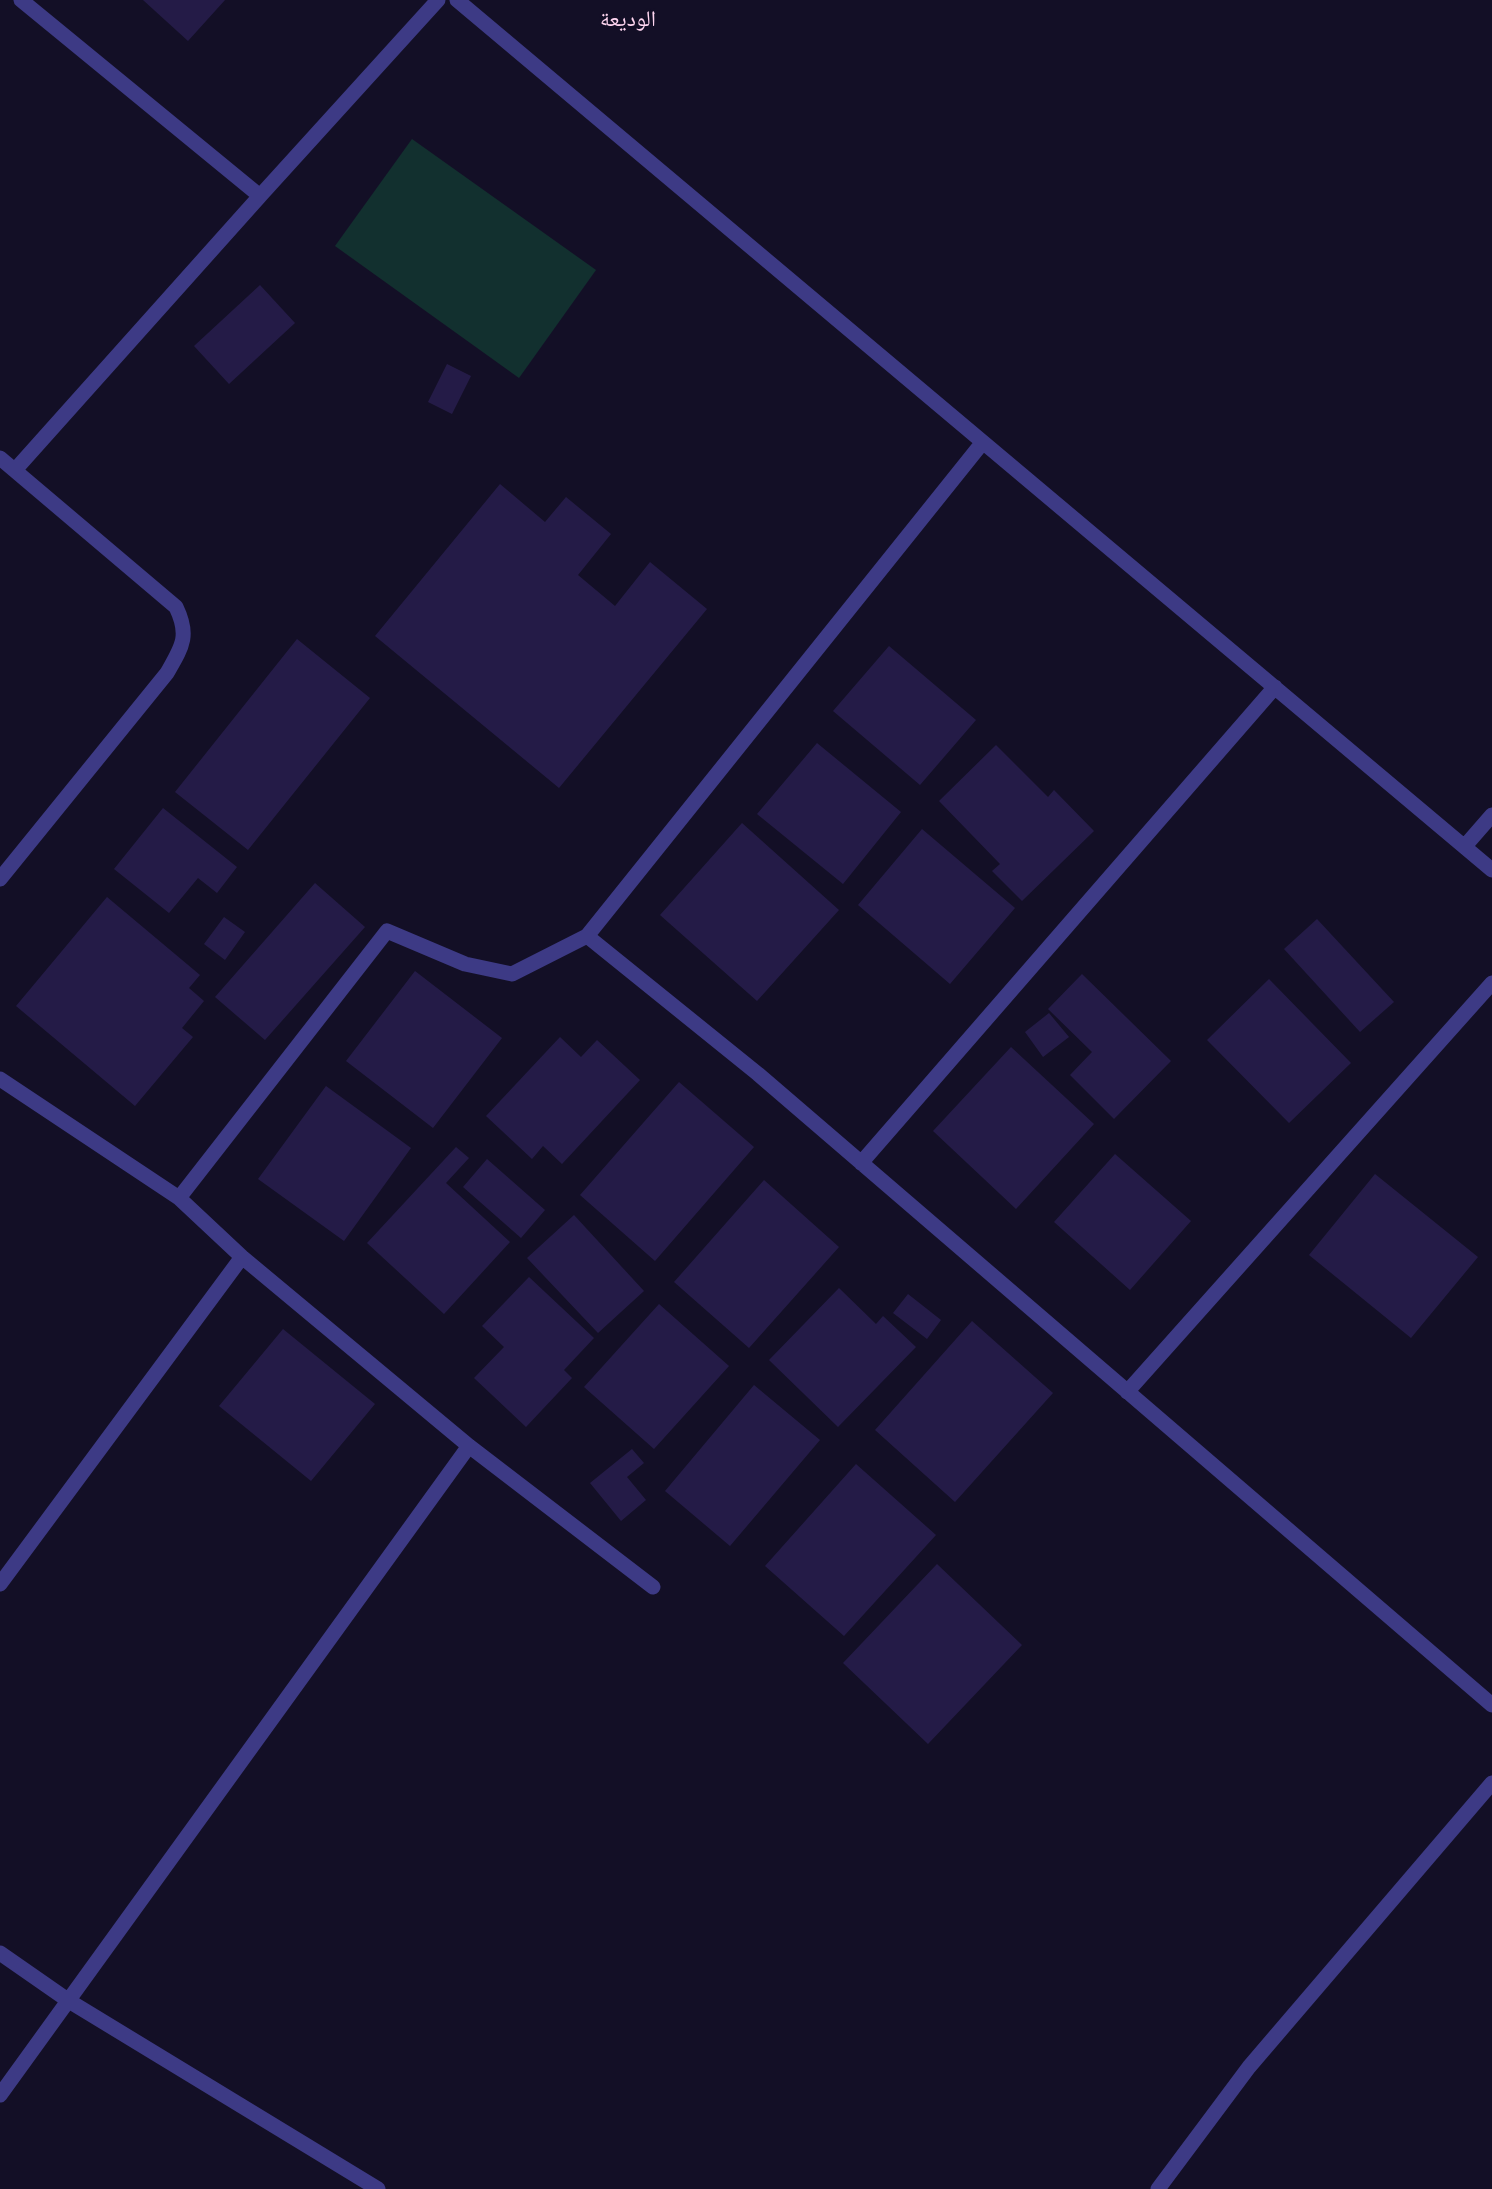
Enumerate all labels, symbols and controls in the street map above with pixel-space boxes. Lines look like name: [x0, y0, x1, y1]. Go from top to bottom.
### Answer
district label: الوديعة: [600, 7, 656, 33]

